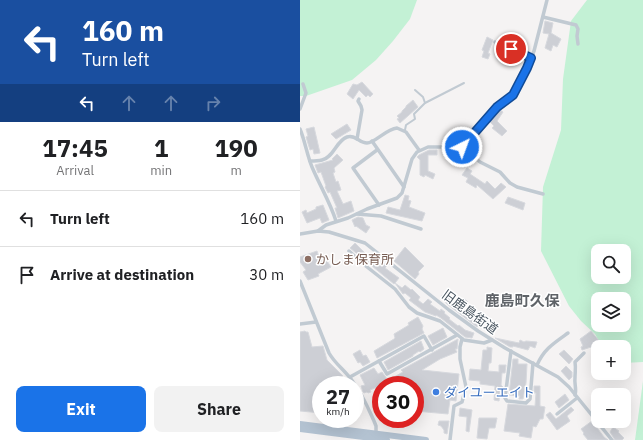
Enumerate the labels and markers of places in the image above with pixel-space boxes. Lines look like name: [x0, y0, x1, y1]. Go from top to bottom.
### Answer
pin: [494, 32, 528, 66]
place label: かしま保育所: [316, 251, 394, 268]
marker: かしま保育所: [303, 254, 313, 264]
place label: ダイユーエイト: [444, 384, 535, 401]
marker: ダイユーエイト: [431, 387, 441, 397]

